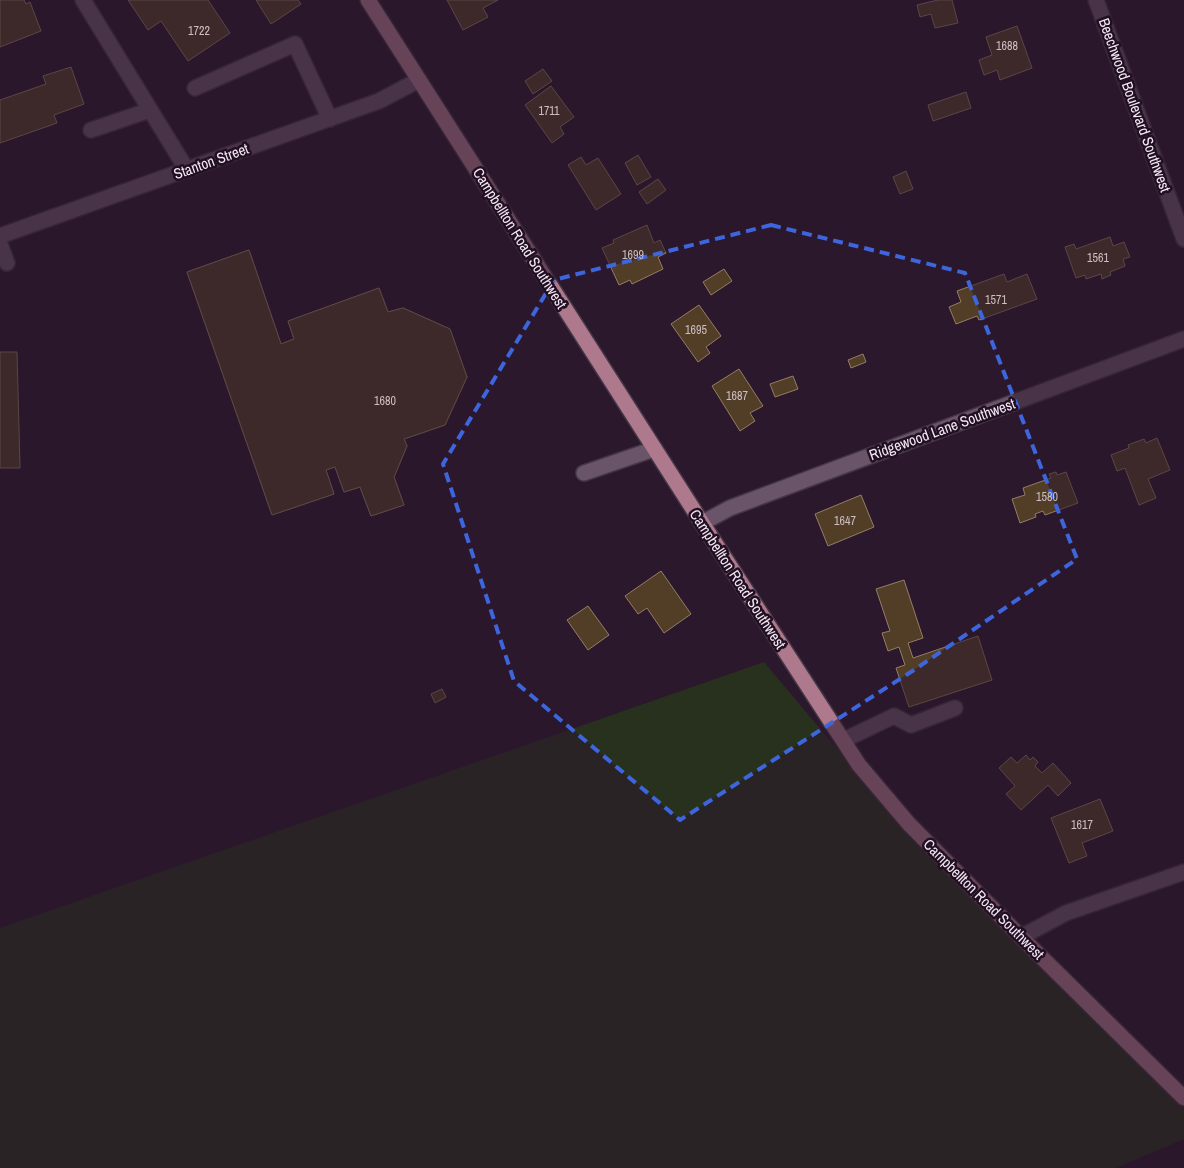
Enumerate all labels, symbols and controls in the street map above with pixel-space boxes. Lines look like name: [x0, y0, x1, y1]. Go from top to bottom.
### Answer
street label: Beechwood Boulevard Southwest: [1094, 15, 1177, 196]
house number: 1722: [188, 23, 210, 39]
house number: 1688: [996, 38, 1018, 54]
house number: 1711: [538, 103, 560, 119]
street label: Stanton Street: [170, 137, 252, 184]
street label: Campbellton Road Southwest: [468, 163, 572, 313]
house number: 1699: [622, 247, 644, 263]
house number: 1561: [1087, 250, 1109, 266]
house number: 1571: [985, 292, 1007, 308]
house number: 1695: [685, 322, 707, 338]
house number: 1687: [726, 388, 748, 404]
house number: 1680: [374, 393, 396, 409]
street label: Ridgewood Lane Southwest: [866, 393, 1018, 465]
house number: 1580: [1036, 489, 1058, 505]
street label: Campbellton Road Southwest: [685, 505, 791, 653]
house number: 1647: [834, 513, 856, 529]
house number: 1617: [1071, 817, 1093, 833]
street label: Campbellton Road Southwest: [919, 834, 1049, 964]

